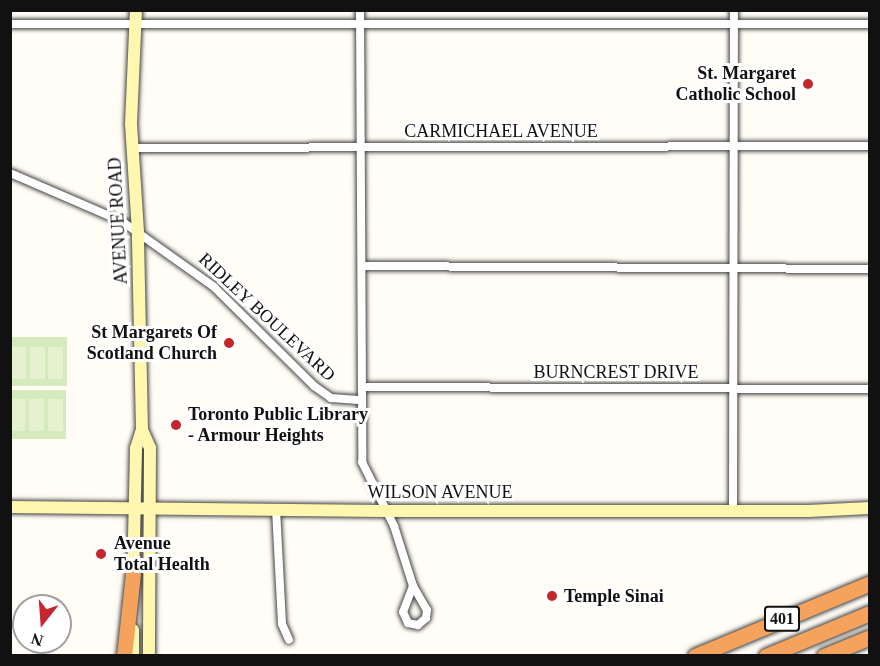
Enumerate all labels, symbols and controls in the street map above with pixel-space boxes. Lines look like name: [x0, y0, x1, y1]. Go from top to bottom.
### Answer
place label: St. Margaret Catholic School: [675, 63, 796, 106]
marker: St. Margaret Catholic School: [801, 77, 815, 91]
street label: CARMICHAEL AVENUE: [403, 120, 599, 142]
street label: AVENUE ROAD: [104, 157, 132, 285]
street label: RIDLEY BOULEVARD: [194, 248, 340, 386]
place label: St Margarets Of Scotland Church: [87, 322, 217, 364]
marker: St Margarets Of Scotland Church: [222, 336, 236, 350]
street label: BURNCREST DRIVE: [533, 361, 699, 383]
place label: Toronto Public Library - Armour Heights: [188, 404, 368, 446]
marker: Toronto Public Library - Armour Heights: [169, 418, 183, 432]
street label: WILSON AVENUE: [367, 481, 513, 503]
place label: Avenue Total Health: [114, 533, 210, 576]
marker: Avenue Total Health: [92, 545, 110, 563]
place label: Temple Sinai: [564, 585, 664, 607]
marker: Temple Sinai: [545, 589, 559, 603]
north arrow: [12, 594, 72, 654]
road number: 401: [764, 606, 800, 632]
text: N: [29, 630, 45, 650]

